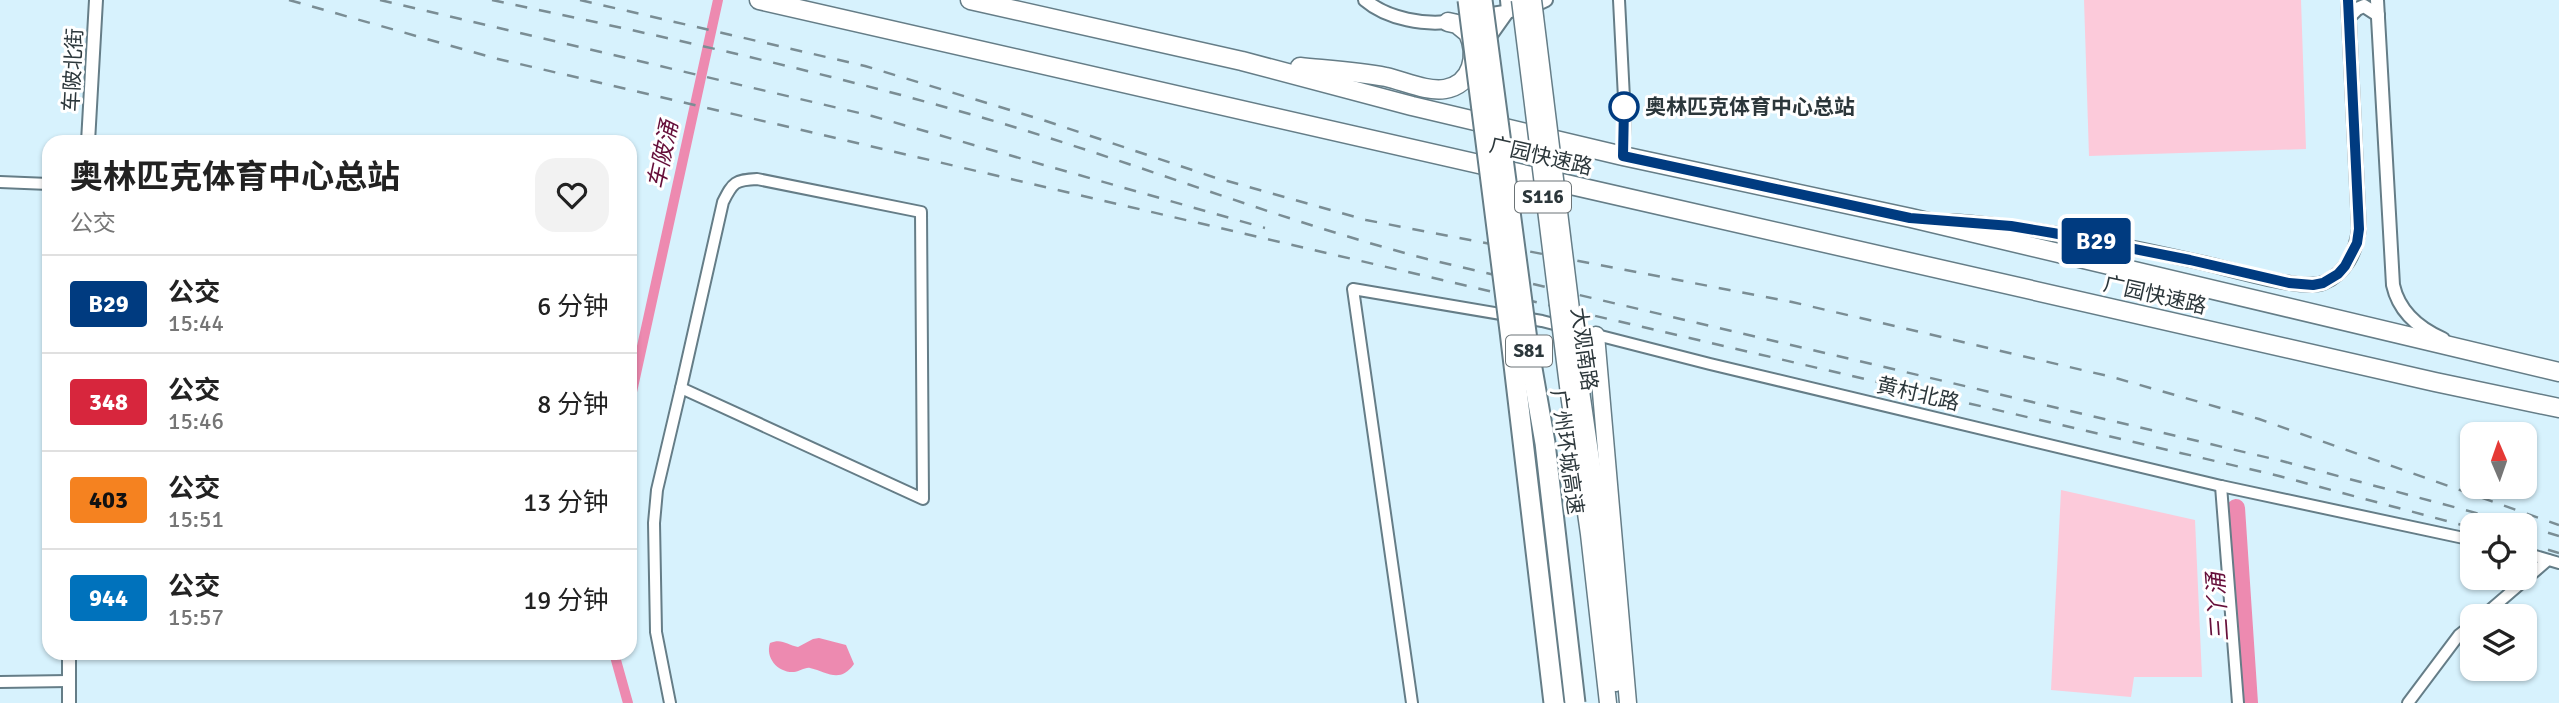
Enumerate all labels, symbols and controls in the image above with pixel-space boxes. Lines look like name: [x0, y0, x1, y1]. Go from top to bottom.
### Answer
street label: 车陂北街: [58, 27, 88, 113]
marker: 奥林匹克体育中心总站: [1609, 92, 1639, 122]
place label: 奥林匹克体育中心总站: [1645, 94, 1855, 120]
water label: 车陂涌: [642, 115, 685, 192]
street label: 广园快速路: [1487, 132, 1595, 180]
text: 奥林匹克体育中心总站: [70, 157, 400, 198]
button: heart: [535, 158, 609, 232]
road number: S116: [1515, 182, 1571, 212]
text: 公交: [70, 209, 116, 238]
line badge: B29: [2056, 218, 2136, 264]
text: B29: [2076, 226, 2116, 256]
street label: 广园快速路: [2101, 271, 2209, 319]
text: 公交: [168, 277, 220, 309]
text: B29: [88, 289, 129, 319]
text: 6 分钟: [537, 291, 609, 323]
street label: 大观南路: [1565, 306, 1603, 392]
text: 15:44: [168, 309, 224, 338]
road number: S81: [1506, 336, 1552, 366]
street label: 黄村北路: [1874, 372, 1962, 416]
text: 公交: [168, 375, 220, 407]
text: 348: [89, 387, 128, 417]
street label: 广州环城高速: [1545, 388, 1589, 516]
text: 8 分钟: [537, 389, 609, 421]
text: 15:46: [168, 407, 224, 436]
north arrow: [2460, 422, 2538, 499]
map controls: [2460, 422, 2537, 681]
text: 公交: [168, 473, 220, 505]
text: 403: [89, 485, 128, 515]
text: 13 分钟: [523, 487, 609, 519]
text: 15:51: [168, 505, 224, 534]
button: locate: [2460, 513, 2537, 590]
water label: 三丫涌: [2201, 569, 2235, 642]
text: 公交: [168, 571, 220, 603]
text: 944: [89, 583, 128, 613]
text: 19 分钟: [523, 585, 609, 617]
text: 15:57: [168, 603, 224, 632]
button: layers: [2460, 604, 2537, 681]

